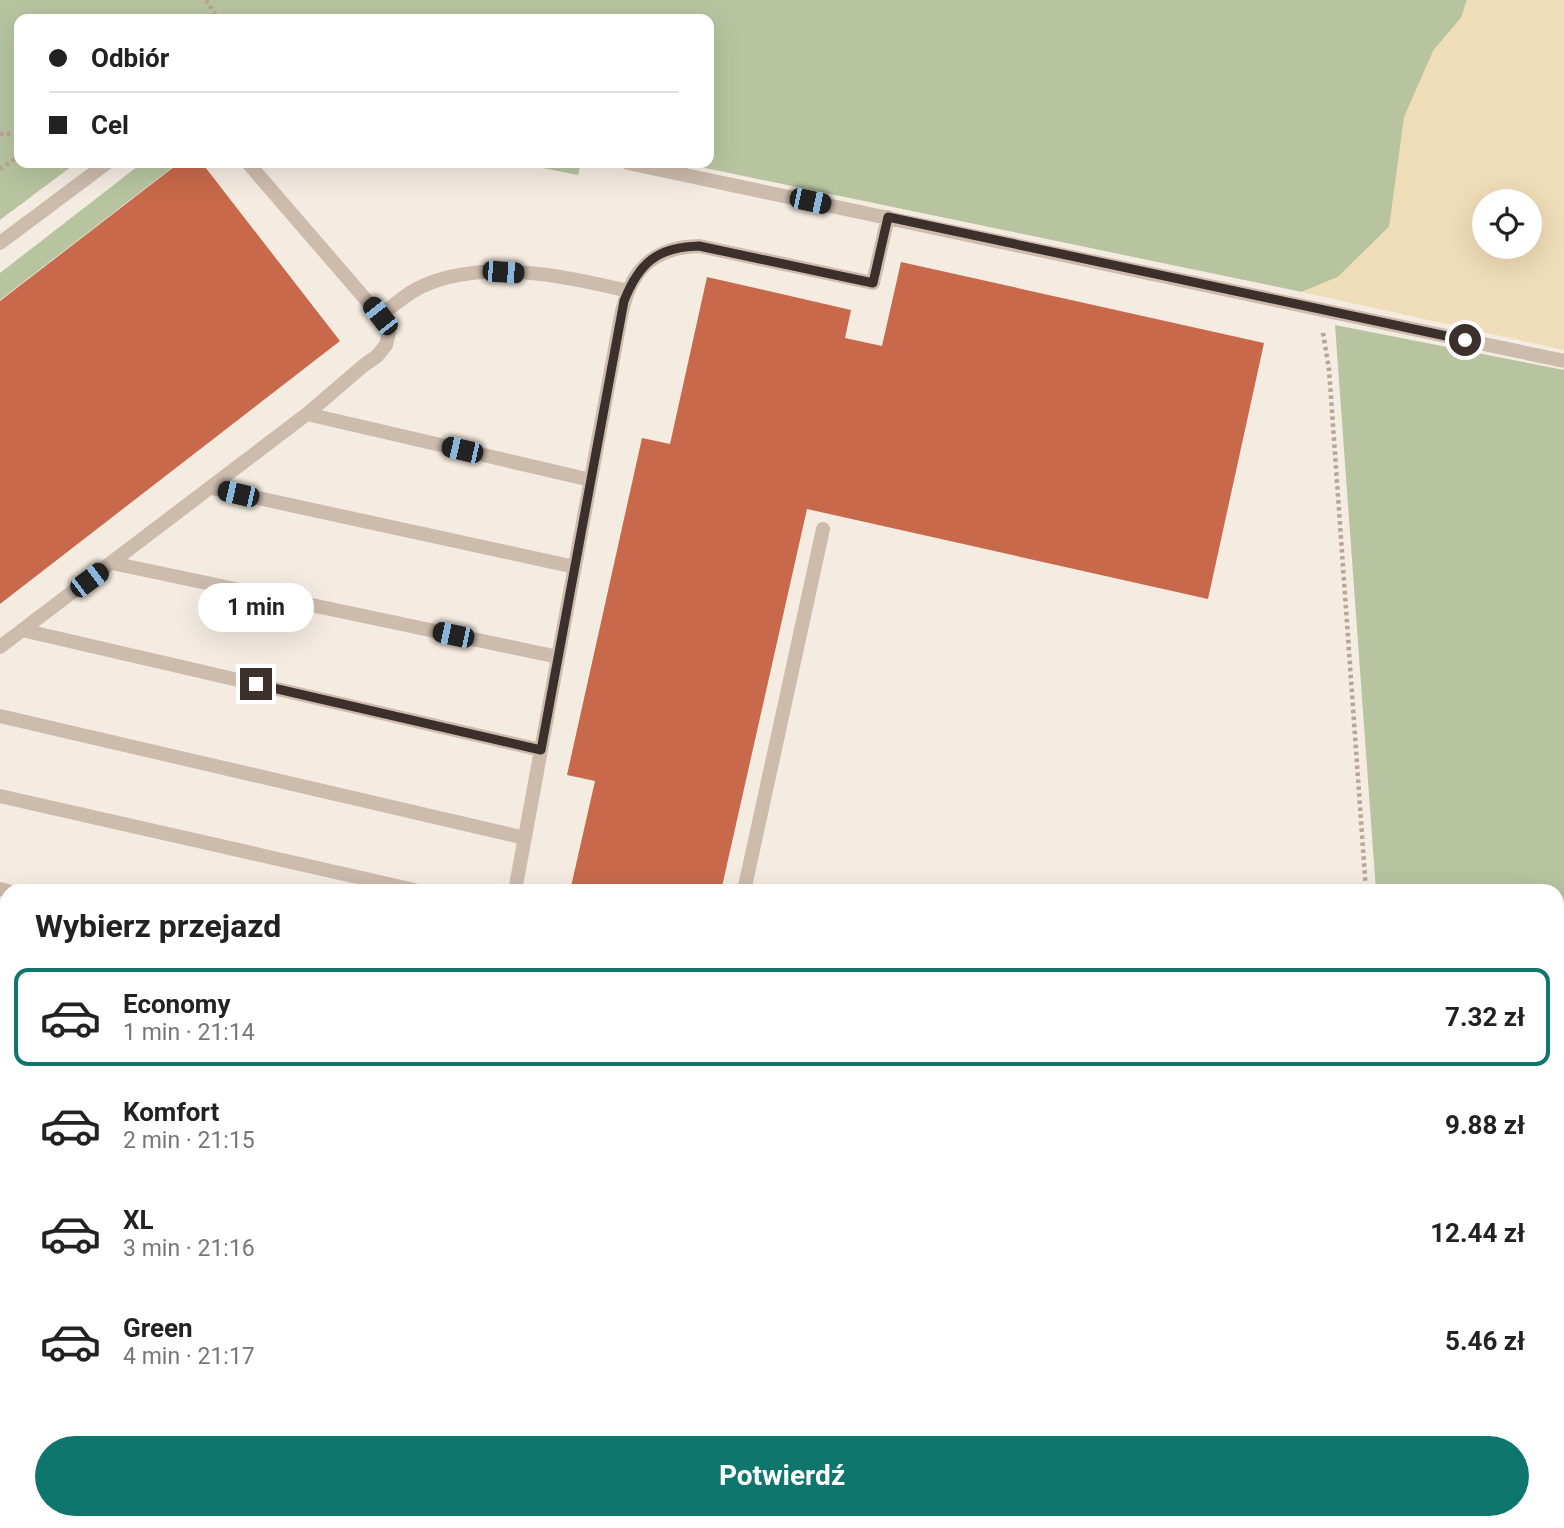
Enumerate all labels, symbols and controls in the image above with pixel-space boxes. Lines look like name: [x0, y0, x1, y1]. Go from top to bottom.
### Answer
text: Odbiór: [91, 43, 169, 73]
text: Cel: [91, 110, 129, 140]
car: [788, 186, 833, 216]
map controls: [1472, 189, 1542, 259]
button: locate: [1472, 189, 1542, 259]
car: [482, 260, 525, 284]
car: [359, 293, 402, 339]
route start: [1449, 324, 1481, 356]
car: [440, 435, 485, 465]
car: [216, 479, 261, 509]
car: [66, 559, 113, 601]
callout: 1 min: [198, 582, 314, 632]
text: 1 min: [227, 594, 285, 621]
car: [431, 620, 476, 650]
route end: [240, 668, 272, 700]
text: Wybierz przejazd: [35, 907, 281, 945]
icon: car: [39, 986, 102, 1049]
text: Economy: [123, 989, 230, 1019]
text: 7.32 zł: [1445, 1002, 1525, 1032]
text: 1 min · 21:14: [123, 1019, 255, 1046]
icon: car: [39, 1094, 102, 1157]
text: Komfort: [123, 1097, 219, 1127]
text: 9.88 zł: [1445, 1110, 1525, 1140]
text: 2 min · 21:15: [123, 1127, 255, 1154]
icon: car: [39, 1202, 102, 1265]
text: XL: [123, 1205, 154, 1235]
text: 12.44 zł: [1430, 1218, 1525, 1248]
text: 3 min · 21:16: [123, 1235, 255, 1262]
icon: car: [39, 1310, 102, 1373]
text: Green: [123, 1313, 193, 1343]
text: 5.46 zł: [1445, 1326, 1525, 1356]
text: 4 min · 21:17: [123, 1343, 255, 1370]
button: Potwierdź: [35, 1436, 1529, 1516]

